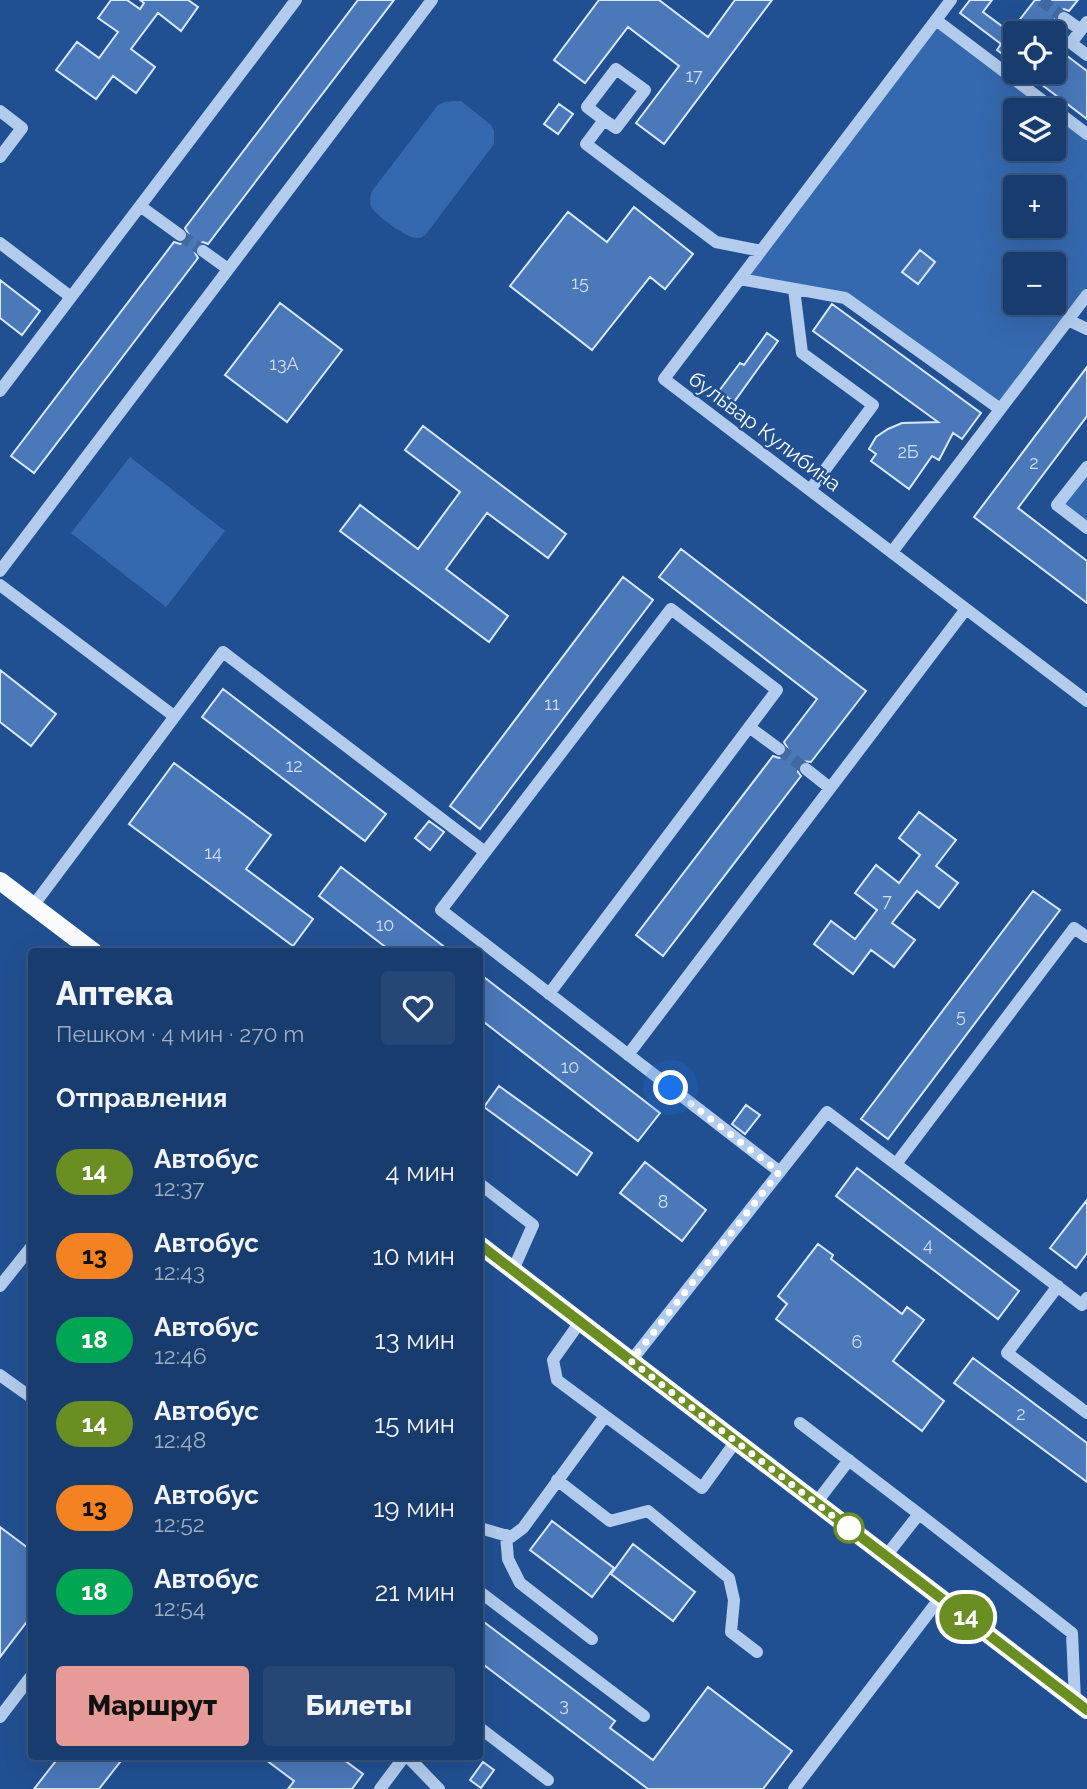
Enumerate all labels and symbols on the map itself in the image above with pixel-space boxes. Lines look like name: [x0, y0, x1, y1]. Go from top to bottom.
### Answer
house number: 17: [685, 65, 703, 86]
house number: 15: [571, 272, 589, 293]
house number: 13А: [269, 353, 299, 374]
street label: бульвар Кулибина: [684, 366, 846, 496]
house number: 2Б: [897, 441, 919, 462]
house number: 2: [1029, 452, 1039, 473]
house number: 11: [544, 693, 560, 714]
house number: 12: [285, 755, 303, 776]
house number: 14: [204, 842, 222, 863]
house number: 7: [882, 890, 892, 911]
house number: 10: [376, 914, 394, 935]
house number: 5: [956, 1005, 966, 1026]
house number: 10: [561, 1056, 579, 1077]
your location: [653, 1070, 688, 1105]
house number: 8: [658, 1191, 668, 1212]
house number: 4: [923, 1234, 933, 1255]
house number: 6: [852, 1331, 863, 1352]
house number: 2: [1016, 1403, 1026, 1424]
unlabelled marker: [834, 1513, 864, 1543]
line badge: 14: [934, 1594, 998, 1640]
house number: 3: [559, 1694, 569, 1715]

